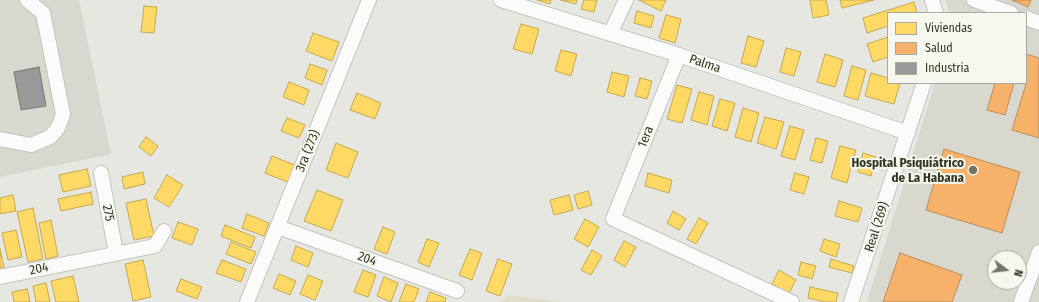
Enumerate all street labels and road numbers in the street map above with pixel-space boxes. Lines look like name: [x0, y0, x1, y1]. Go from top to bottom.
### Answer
street label: Palma: [687, 51, 723, 77]
street label: 1era: [635, 124, 657, 150]
street label: 3ra (273): [293, 128, 323, 174]
street label: Real (269): [862, 200, 892, 254]
street label: 275: [99, 203, 117, 223]
street label: 204: [356, 248, 378, 270]
street label: 204: [28, 259, 50, 279]

